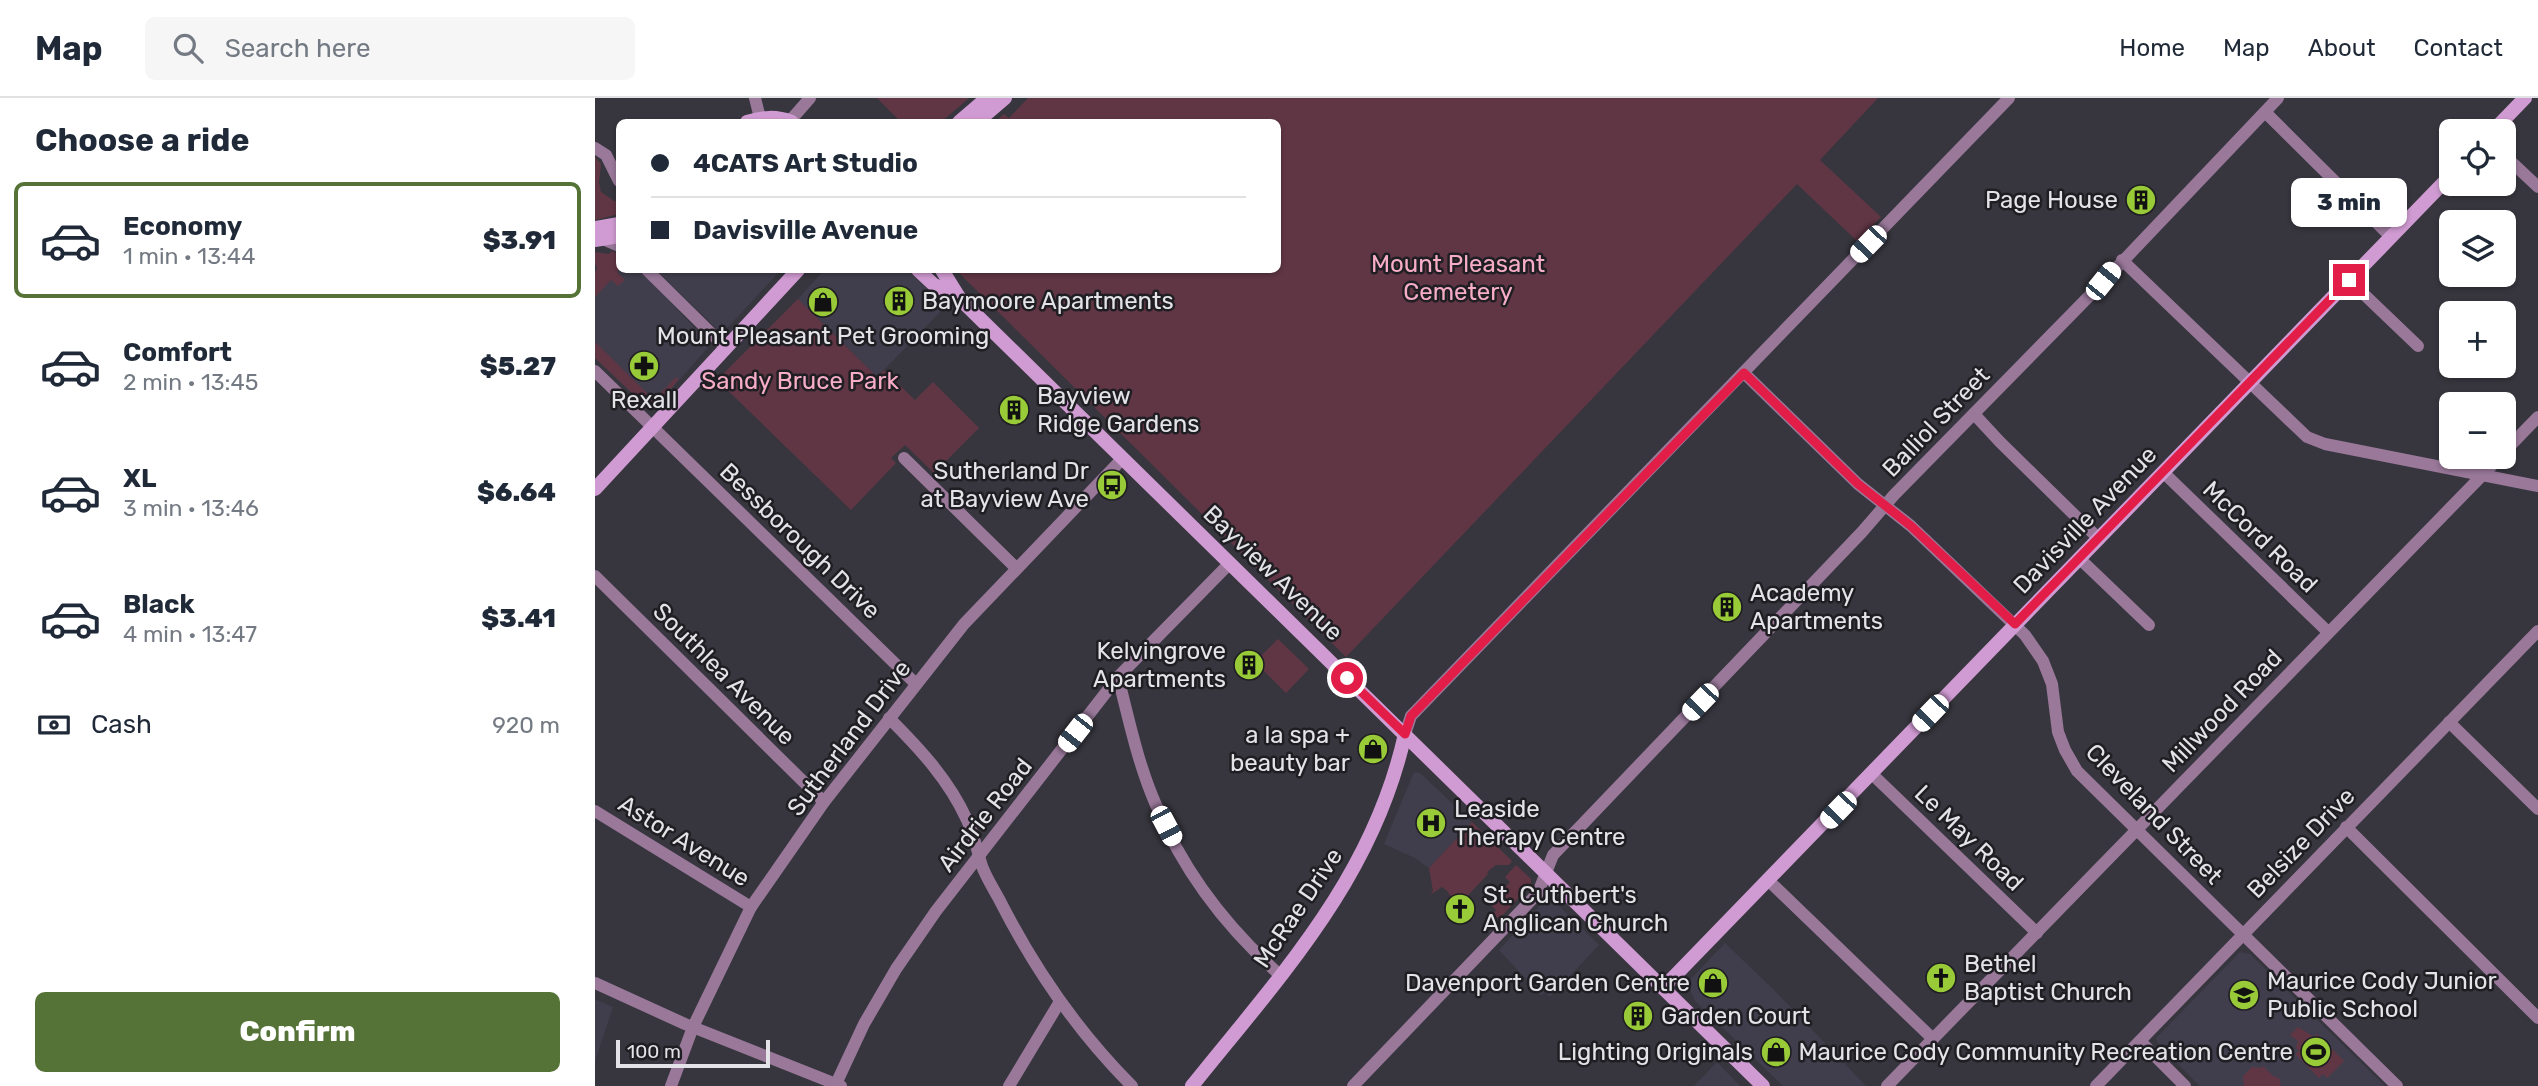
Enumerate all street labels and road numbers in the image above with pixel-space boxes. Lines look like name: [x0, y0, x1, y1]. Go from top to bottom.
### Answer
street label: Balliol Street: [1877, 361, 1995, 483]
street label: Davisville Avenue: [2008, 441, 2162, 599]
street label: Bessborough Drive: [714, 457, 886, 625]
street label: McCord Road: [2197, 476, 2323, 598]
street label: Bayview Avenue: [1198, 500, 1348, 646]
street label: Southlea Avenue: [647, 597, 801, 751]
street label: Millwood Road: [2156, 644, 2288, 778]
street label: Sutherland Drive: [781, 655, 917, 821]
street label: Cleveland Street: [2080, 738, 2228, 890]
street label: Airdrie Road: [932, 753, 1038, 877]
street label: Le May Road: [1909, 779, 2029, 897]
street label: Belsize Drive: [2241, 782, 2361, 904]
street label: Astor Avenue: [613, 790, 755, 892]
street label: McRae Drive: [1248, 843, 1348, 973]

